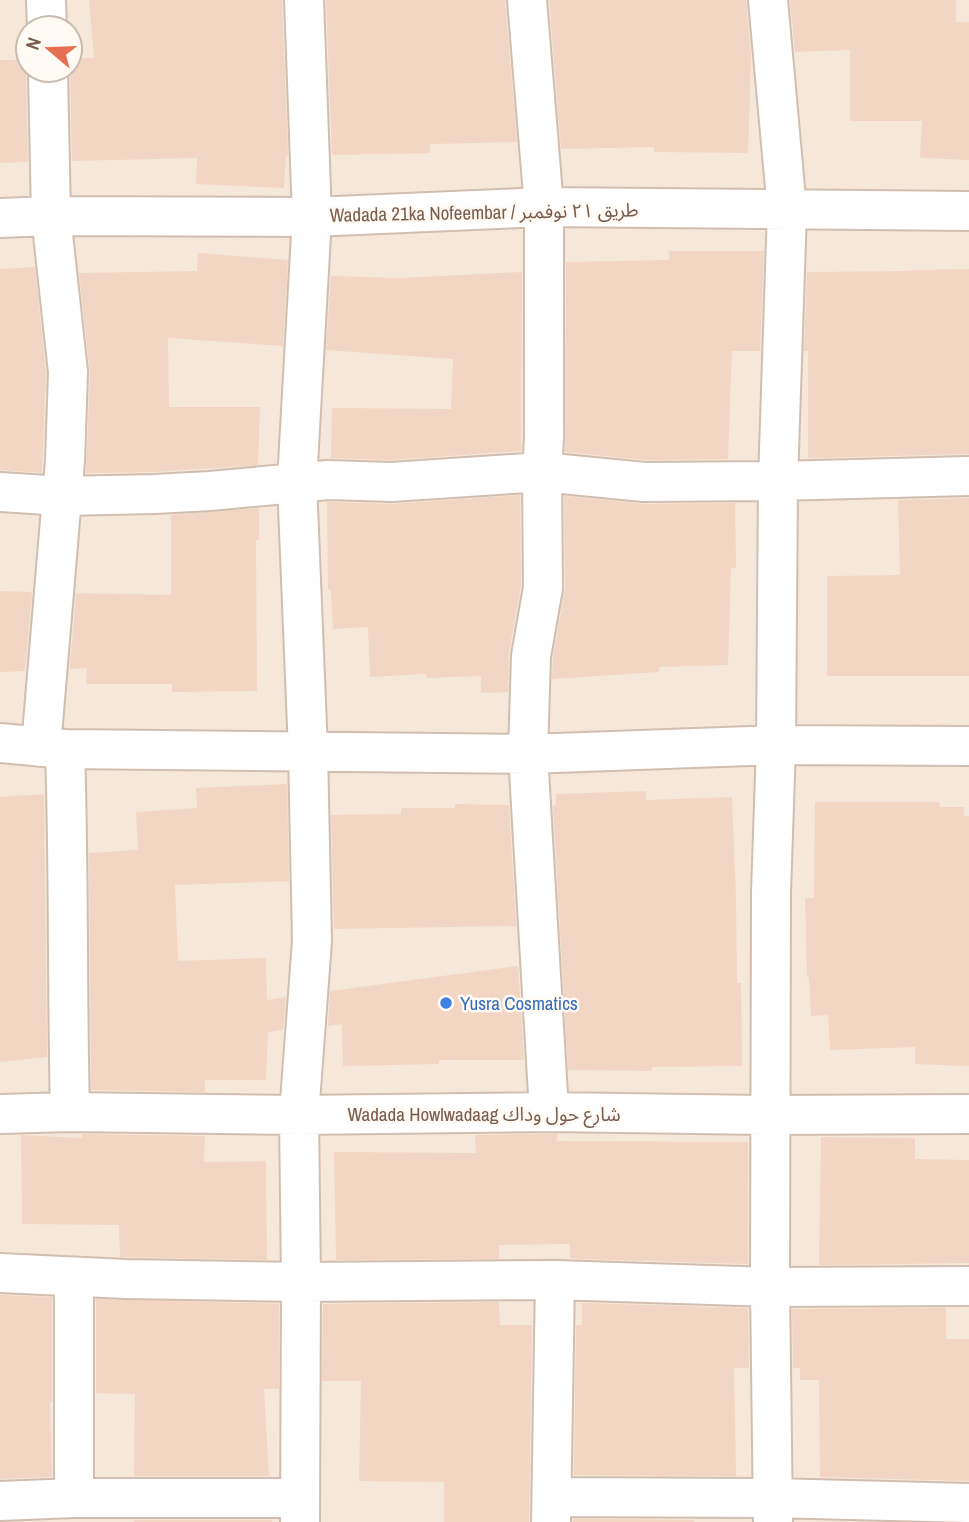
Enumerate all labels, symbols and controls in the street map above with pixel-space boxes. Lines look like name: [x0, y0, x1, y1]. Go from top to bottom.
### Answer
north arrow: [14, 14, 84, 84]
text: N: [19, 34, 47, 53]
street label: Wadada 21ka Nofeembar / طريق ٢١ نوفمبر: [329, 196, 639, 228]
place label: Yusra Cosmatics: [460, 990, 578, 1016]
marker: Yusra Cosmatics: [438, 995, 454, 1011]
street label: Wadada Howlwadaag شارع حول وداك: [347, 1101, 621, 1128]

